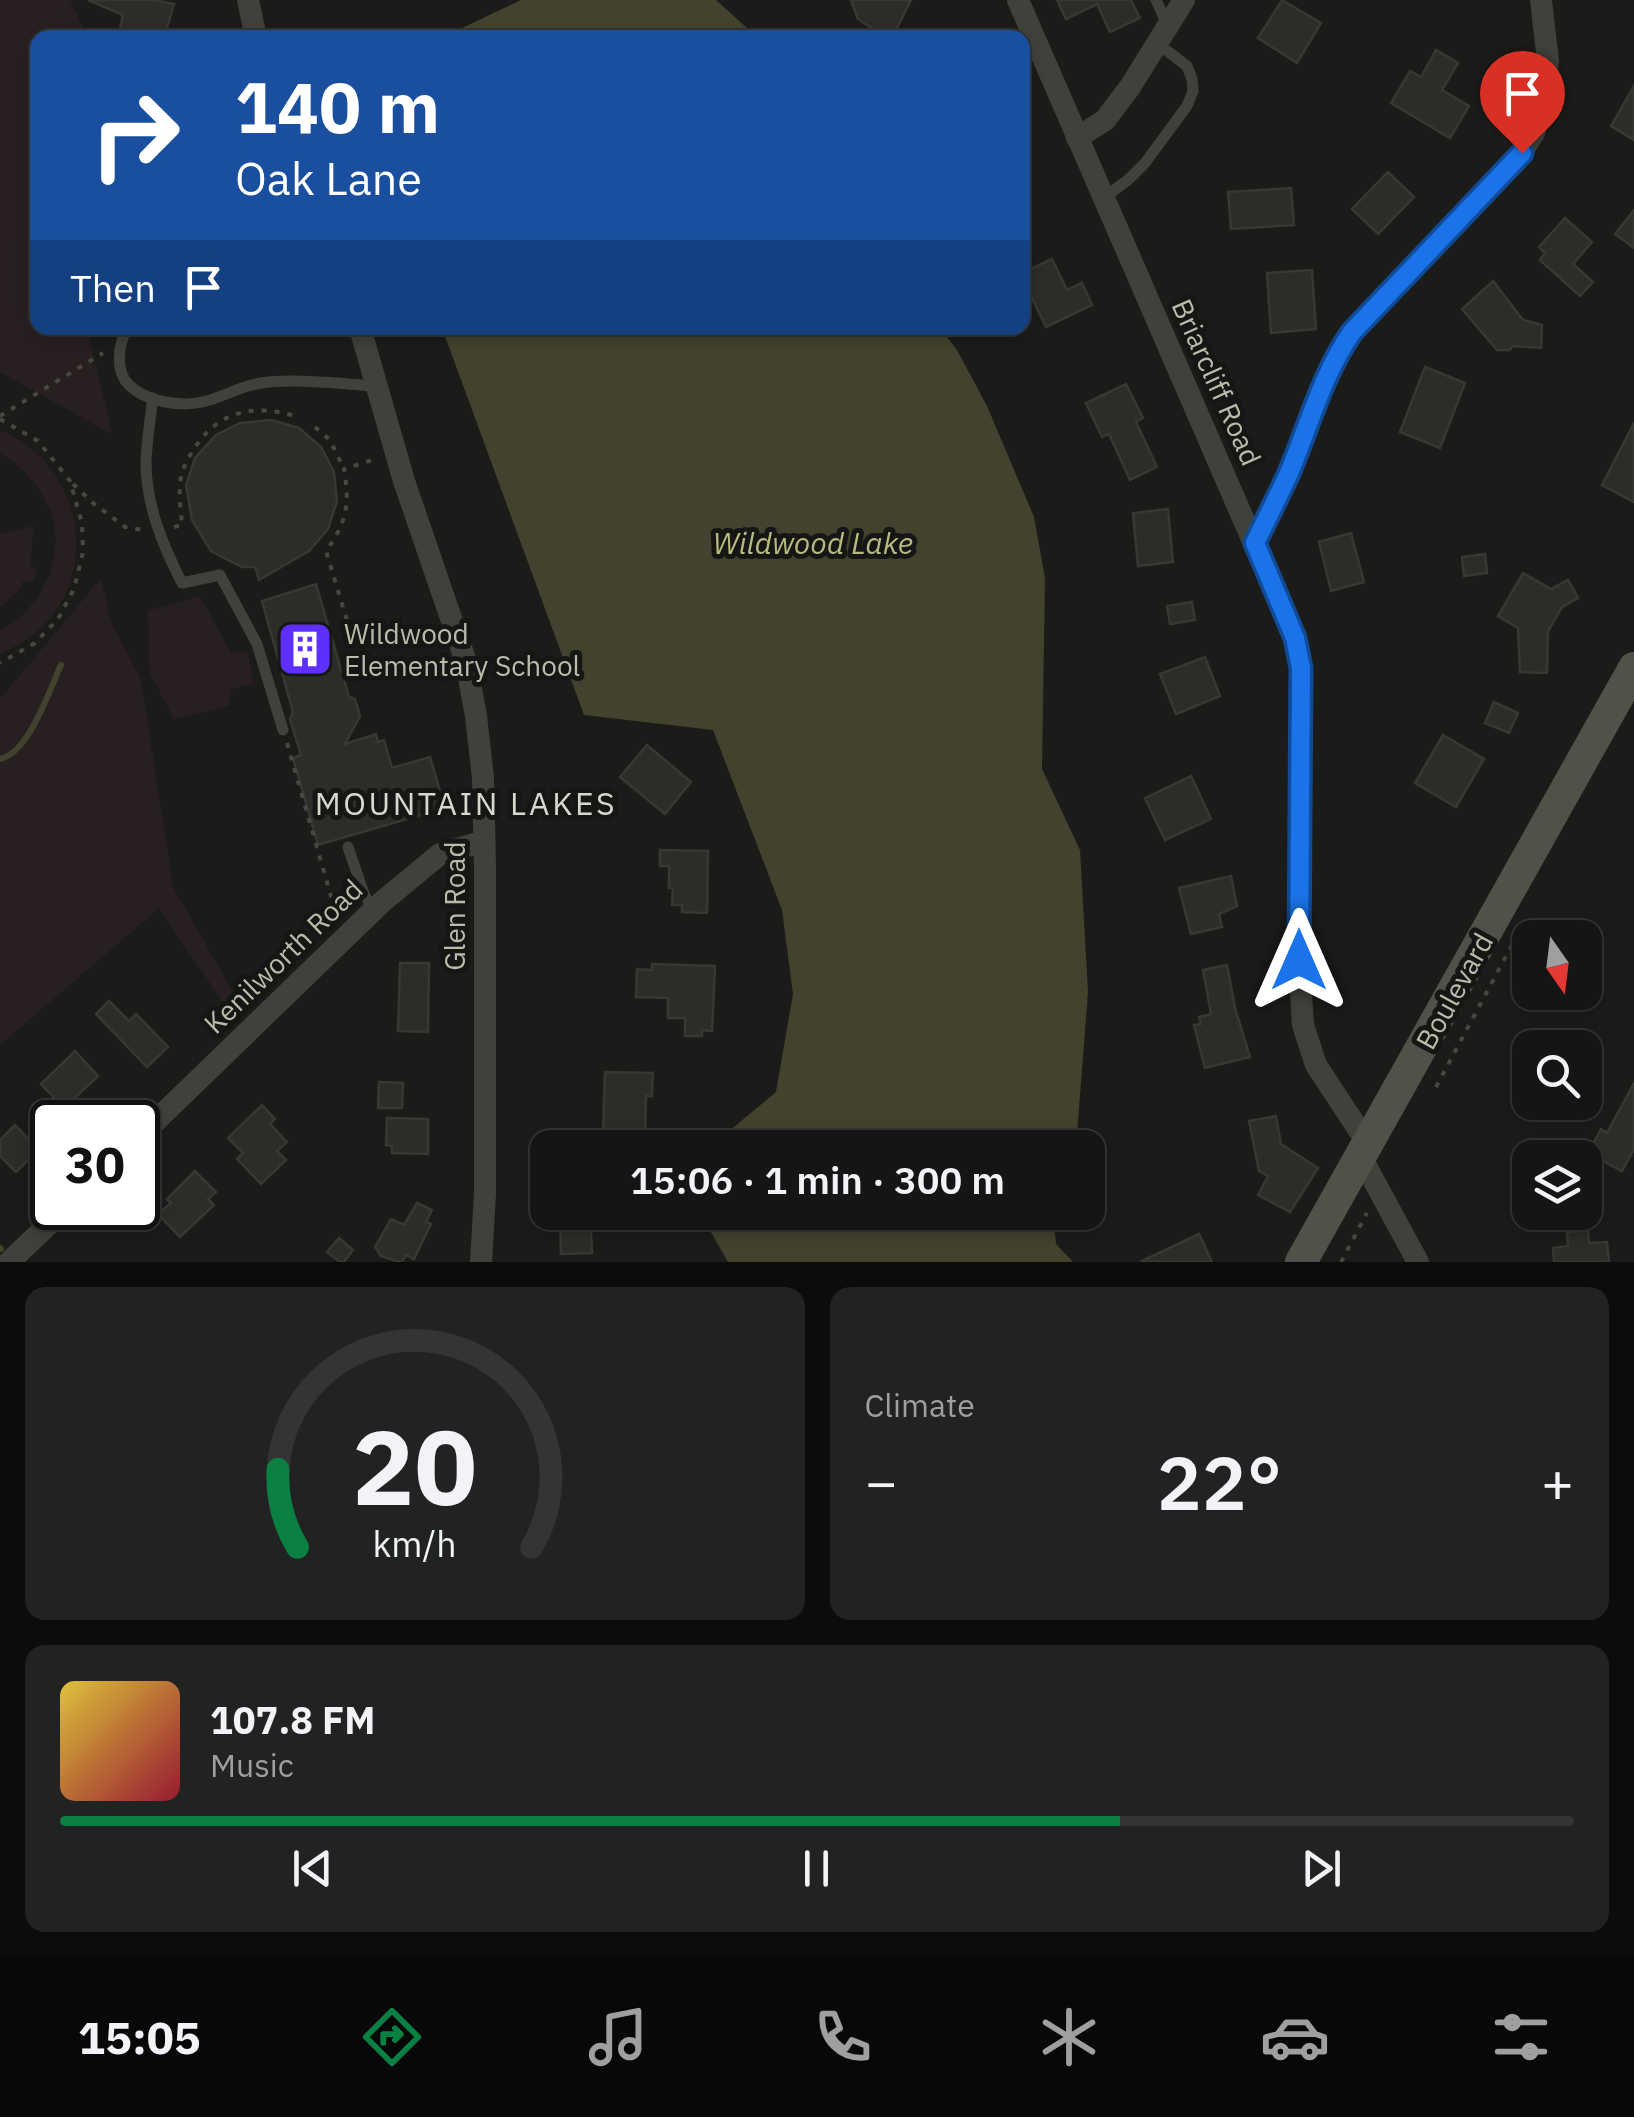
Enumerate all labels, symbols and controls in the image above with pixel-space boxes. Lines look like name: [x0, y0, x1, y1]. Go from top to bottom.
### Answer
pin: [1480, 51, 1565, 154]
text: 140 m: [235, 61, 440, 152]
icon: arrive: [1495, 66, 1550, 121]
icon: right: [70, 70, 200, 200]
text: Oak Lane: [235, 149, 422, 207]
icon: arrive: [176, 260, 231, 315]
text: Then: [70, 263, 156, 312]
street label: Briarcliff Road: [1164, 293, 1270, 471]
water label: Wildwood Lake: [713, 523, 913, 562]
place label: Wildwood Elementary School: [344, 615, 580, 684]
building icon: Wildwood Elementary School: [275, 619, 335, 679]
district label: MOUNTAIN LAKES: [315, 782, 617, 824]
street label: Glen Road: [436, 841, 473, 971]
street label: Kenilworth Road: [196, 871, 370, 1041]
position arrow: [1247, 908, 1351, 1012]
north arrow: [1512, 920, 1602, 1010]
map controls: [1512, 920, 1602, 1230]
street label: Boulevard: [1407, 926, 1501, 1056]
button: search: [1512, 1030, 1602, 1120]
speed limit sign: 30: [30, 1100, 160, 1230]
button: layers: [1512, 1140, 1602, 1230]
text: 15:06 · 1 min · 300 m: [630, 1155, 1005, 1204]
text: Climate: [865, 1384, 975, 1426]
text: 20: [352, 1398, 477, 1534]
text: 22°: [1157, 1433, 1282, 1531]
text: −: [865, 1446, 898, 1517]
text: +: [1541, 1446, 1574, 1517]
text: km/h: [373, 1520, 457, 1567]
text: 107.8 FM: [210, 1695, 375, 1744]
text: Music: [210, 1744, 294, 1786]
icon: previous: [285, 1841, 340, 1896]
icon: pause: [789, 1841, 844, 1896]
icon: next: [1294, 1841, 1349, 1896]
icon: directions: [357, 2002, 427, 2072]
icon: music: [583, 2002, 653, 2072]
icon: phone: [808, 2002, 878, 2072]
icon: climate: [1034, 2002, 1104, 2072]
icon: car: [1260, 2002, 1330, 2072]
icon: filters: [1486, 2002, 1556, 2072]
text: 15:05: [78, 2008, 201, 2066]

